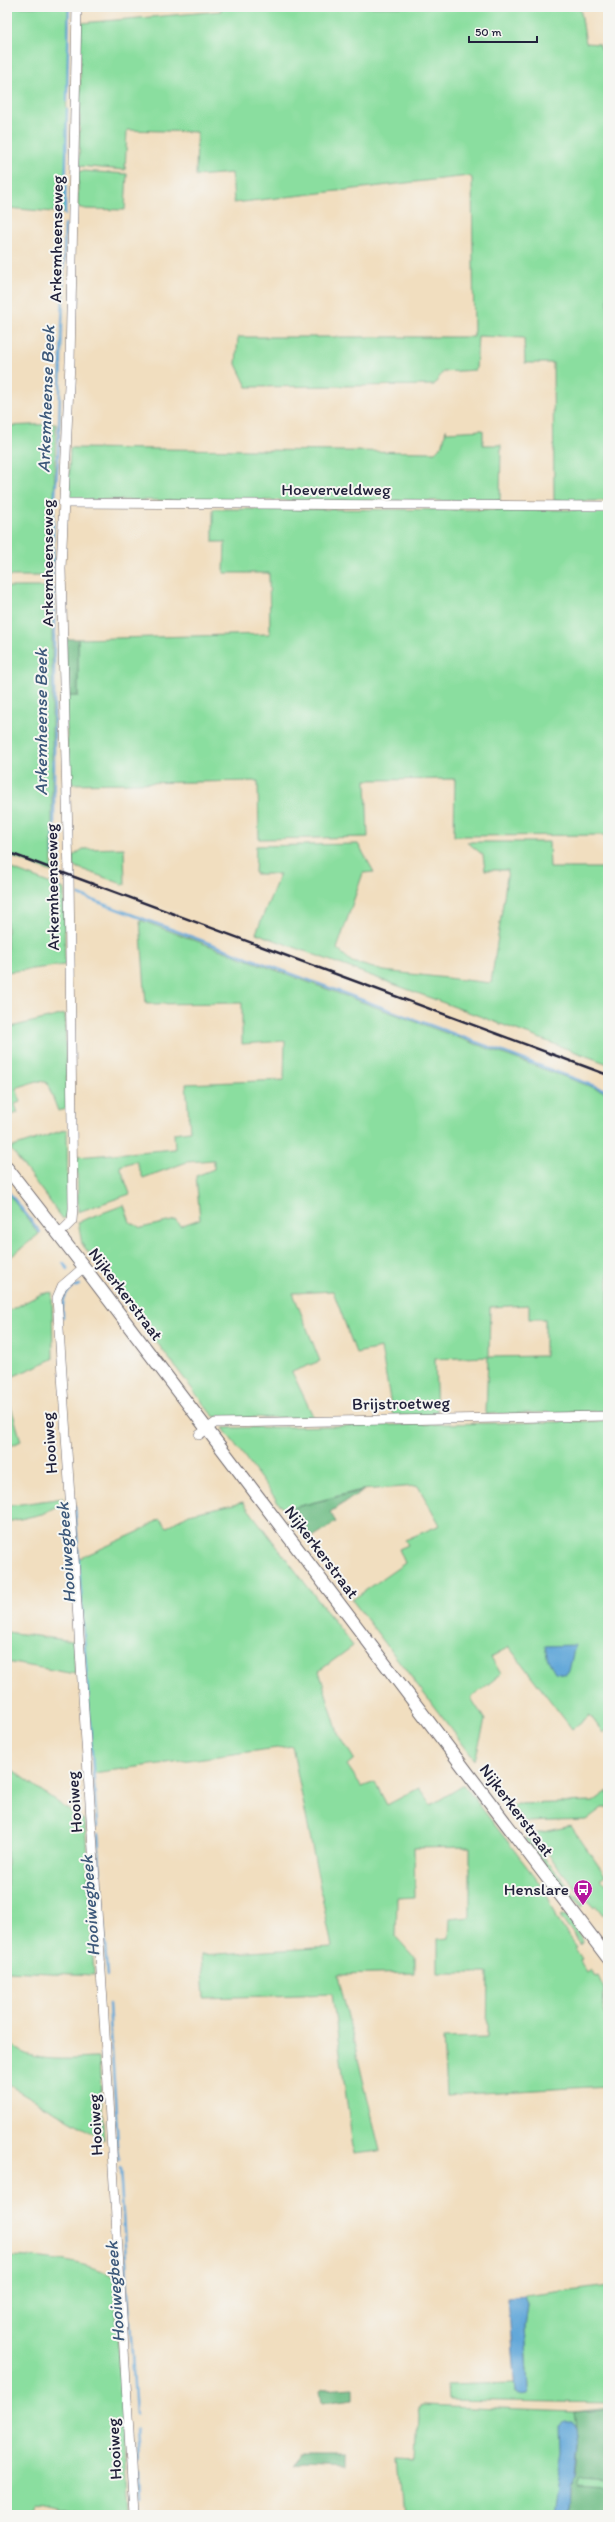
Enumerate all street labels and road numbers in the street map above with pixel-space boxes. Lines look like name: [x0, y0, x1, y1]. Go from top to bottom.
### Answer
street label: Arkemheenseweg: [45, 175, 67, 303]
street label: Hoeverveldweg: [281, 479, 391, 499]
street label: Arkemheenseweg: [37, 499, 57, 627]
street label: Arkemheenseweg: [41, 823, 63, 951]
street label: Nijkerkerstraat: [85, 1244, 167, 1344]
street label: Brijstroetweg: [352, 1392, 451, 1414]
street label: Hooiweg: [37, 1411, 61, 1474]
street label: Nijkerkerstraat: [281, 1502, 363, 1602]
street label: Nijkerkerstraat: [476, 1760, 558, 1860]
street label: Hooiweg: [62, 1770, 86, 1833]
street label: Hooiweg: [83, 2093, 107, 2156]
street label: Hooiweg: [102, 2417, 126, 2480]

